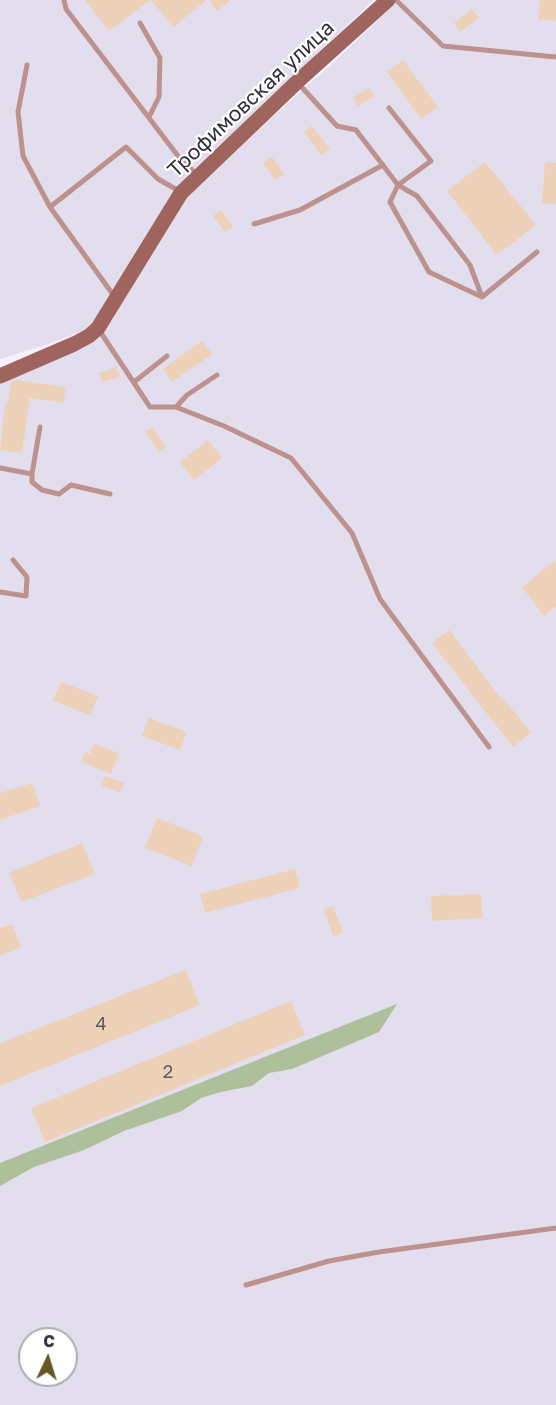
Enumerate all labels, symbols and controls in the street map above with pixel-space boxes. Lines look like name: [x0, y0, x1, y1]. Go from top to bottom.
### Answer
street label: Трофимовская улица: [163, 15, 339, 183]
house number: 4: [96, 1013, 106, 1035]
house number: 2: [163, 1061, 173, 1083]
north arrow: [18, 1327, 78, 1387]
text: С: [43, 1331, 55, 1351]

